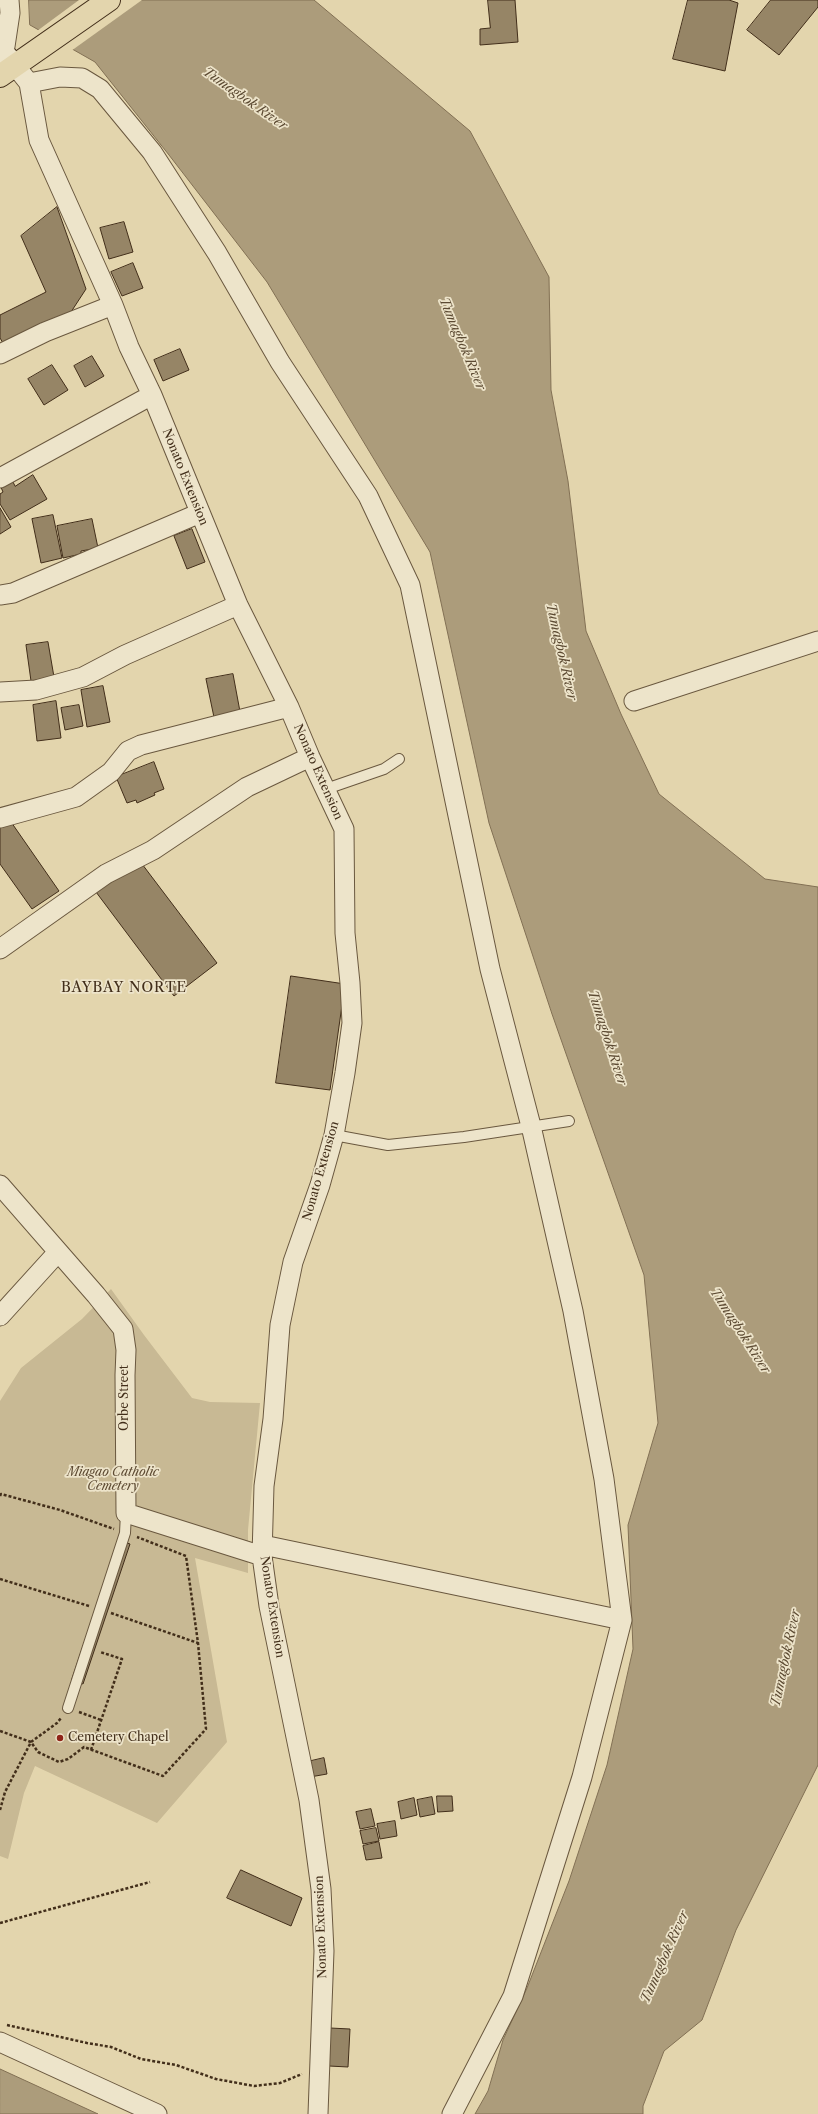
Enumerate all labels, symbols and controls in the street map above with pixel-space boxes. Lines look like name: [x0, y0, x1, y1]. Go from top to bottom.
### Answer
water label: Tumagbok River: [200, 64, 290, 134]
water label: Tumagbok River: [435, 295, 489, 393]
street label: Nonato Extension: [159, 427, 211, 527]
water label: Tumagbok River: [542, 602, 580, 702]
street label: Nonato Extension: [290, 722, 346, 822]
district label: BAYBAY NORTE: [61, 980, 187, 996]
water label: Tumagbok River: [584, 988, 630, 1088]
street label: Nonato Extension: [300, 1119, 342, 1223]
water label: Tumagbok River: [706, 1285, 774, 1377]
street label: Orbe Street: [118, 1365, 132, 1431]
park label: Miagao Catholic Cemetery: [67, 1466, 159, 1494]
street label: Nonato Extension: [257, 1555, 287, 1659]
water label: Tumagbok River: [768, 1608, 804, 1708]
place label: Cemetery Chapel: [68, 1731, 169, 1745]
marker: Cemetery Chapel: [55, 1733, 65, 1743]
street label: Nonato Extension: [312, 1875, 330, 1979]
water label: Tumagbok River: [638, 1909, 692, 2005]

